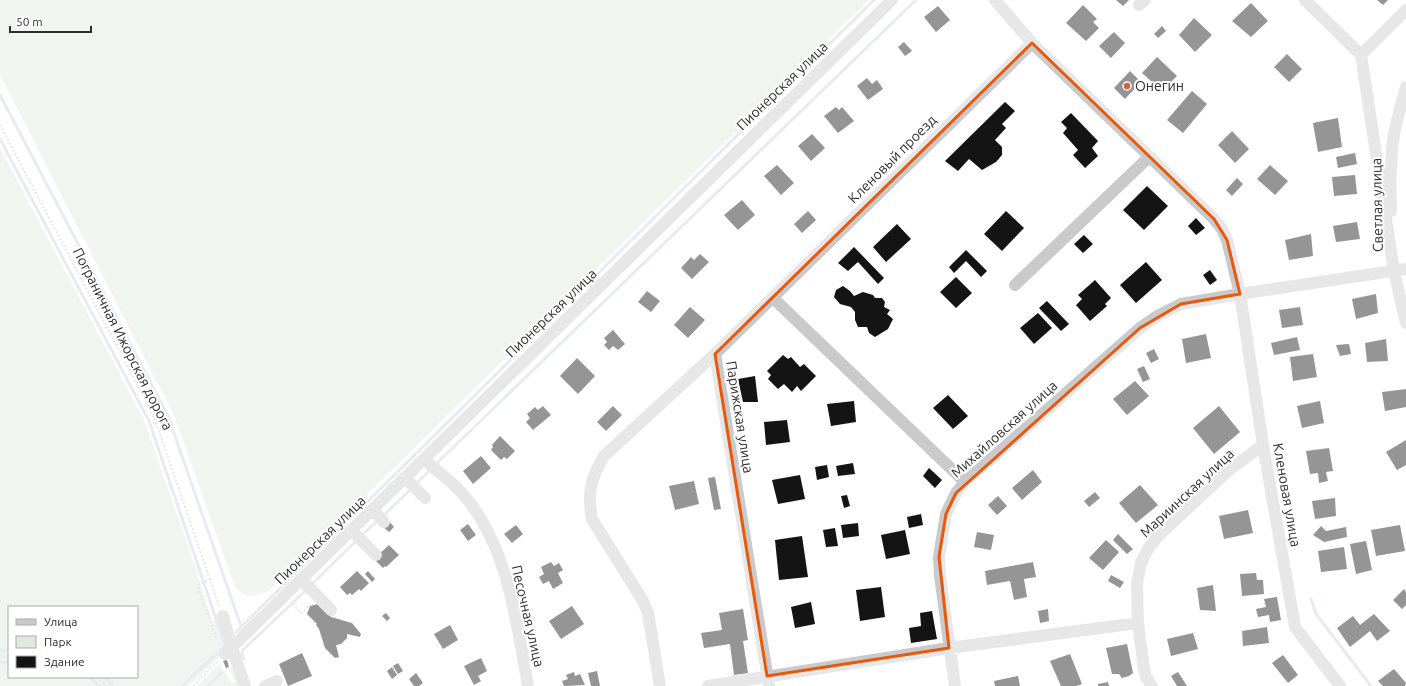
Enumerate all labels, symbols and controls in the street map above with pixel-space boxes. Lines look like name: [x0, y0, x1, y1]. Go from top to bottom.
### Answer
scale bar: [10, 8, 91, 34]
text: 50 m: [16, 15, 43, 28]
street label: Пионерская улица: [733, 38, 831, 134]
place label: Онегин: [1135, 78, 1184, 94]
marker: Онегин: [1122, 81, 1132, 91]
street label: Кленовый проезд: [845, 112, 939, 206]
street label: Светлая улица: [1368, 158, 1386, 252]
street label: Пограничная Ижорская дорога: [70, 245, 176, 433]
street label: Пионерская улица: [502, 265, 600, 361]
street label: Парижская улица: [723, 360, 757, 474]
street label: Михайловская улица: [948, 377, 1060, 481]
street label: Кленовая улица: [1270, 442, 1304, 548]
street label: Мариинская улица: [1137, 445, 1237, 541]
street label: Пионерская улица: [271, 492, 369, 588]
street label: Песочная улица: [509, 564, 547, 668]
legend: [8, 606, 138, 678]
text: Улица: [44, 615, 77, 628]
text: Парк: [44, 635, 72, 648]
text: Здание: [44, 655, 85, 668]

